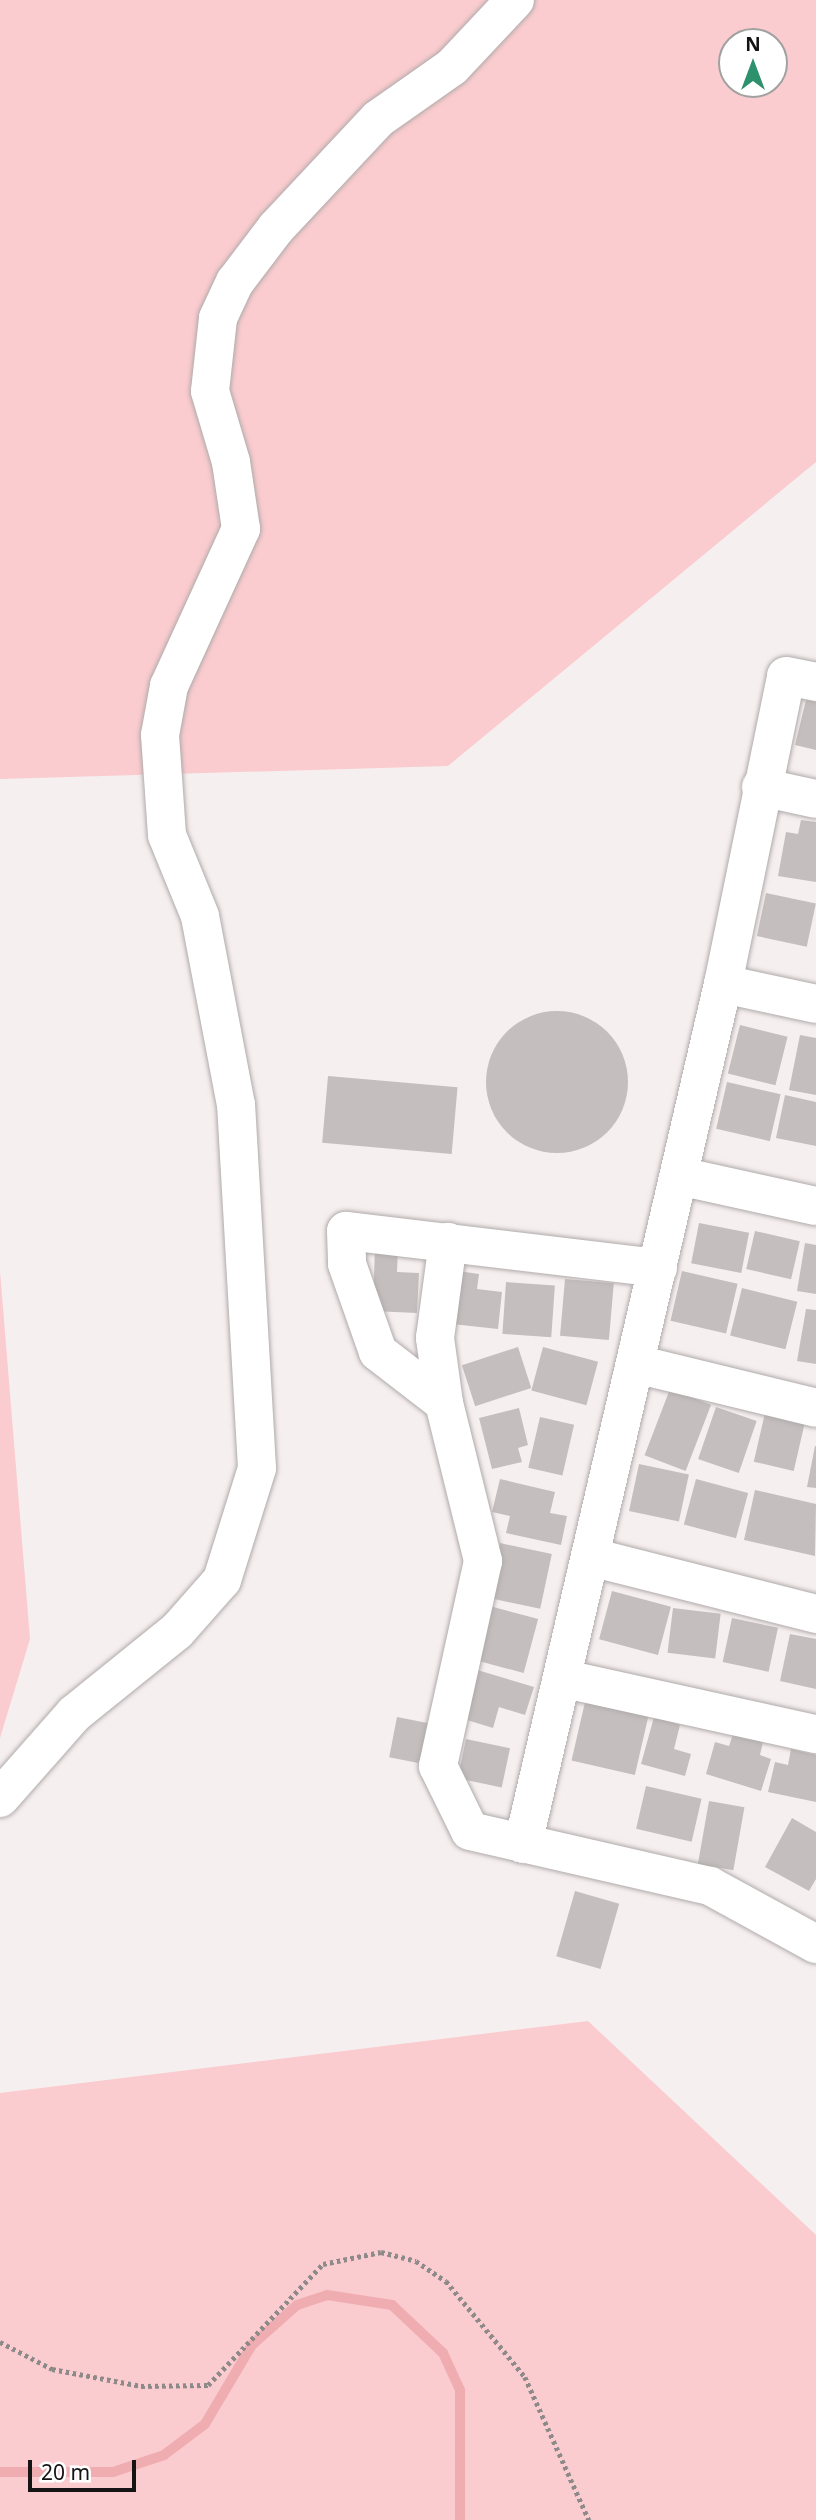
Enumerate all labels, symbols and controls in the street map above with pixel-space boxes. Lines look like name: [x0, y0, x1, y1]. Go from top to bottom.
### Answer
north arrow: [718, 28, 788, 98]
text: N: [745, 31, 761, 57]
scale bar: [32, 2446, 140, 2490]
text: 20 m: [41, 2458, 90, 2486]

